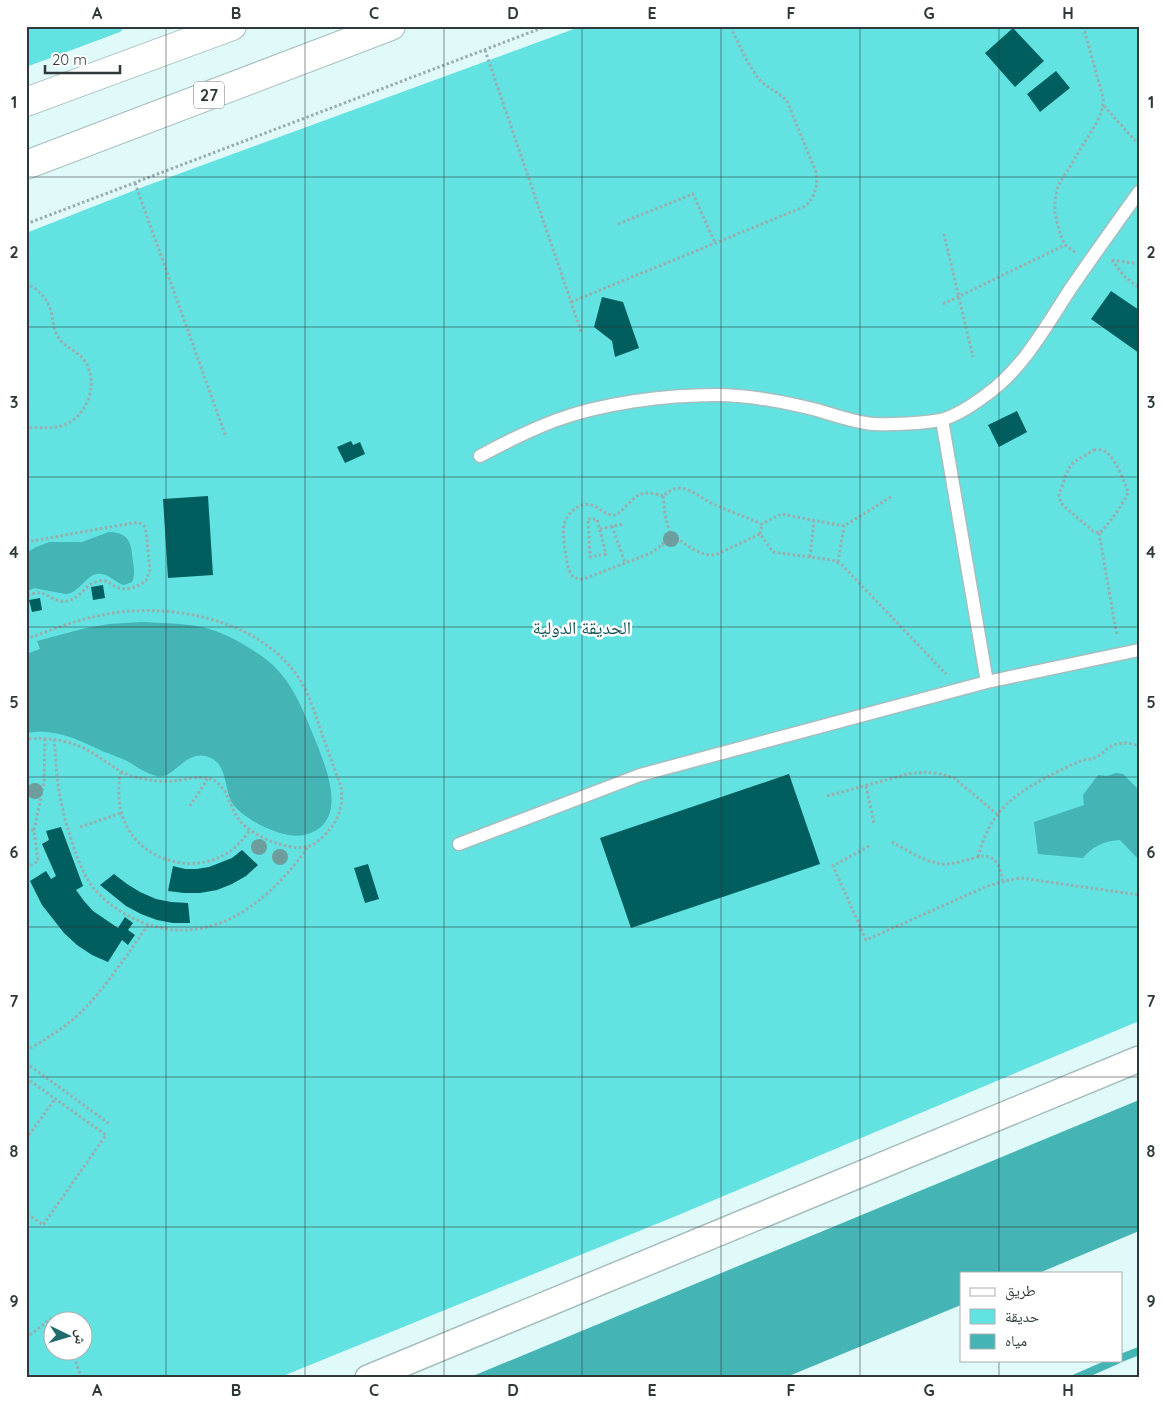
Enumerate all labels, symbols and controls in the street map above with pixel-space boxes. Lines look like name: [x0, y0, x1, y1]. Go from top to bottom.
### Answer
text: A: [92, 3, 103, 23]
text: B: [231, 3, 241, 23]
text: C: [369, 3, 379, 23]
text: D: [507, 3, 519, 23]
text: E: [647, 3, 657, 23]
text: F: [787, 3, 796, 23]
text: G: [923, 3, 935, 23]
text: H: [1062, 3, 1074, 23]
scale bar: [45, 42, 120, 74]
text: 20 m: [52, 50, 87, 69]
road number: 27: [194, 82, 224, 108]
text: 1: [11, 92, 17, 112]
text: 1: [1148, 92, 1154, 112]
text: 2: [9, 242, 19, 262]
text: 2: [1146, 242, 1156, 262]
text: 3: [10, 392, 18, 412]
text: 3: [1147, 392, 1155, 412]
text: 4: [9, 542, 19, 562]
text: 4: [1146, 542, 1156, 562]
park label: الحديقة الدولية: [533, 616, 631, 639]
text: 5: [9, 692, 19, 712]
text: 5: [1146, 692, 1156, 712]
text: 6: [10, 842, 19, 862]
text: 6: [1147, 842, 1156, 862]
text: 7: [10, 991, 19, 1011]
text: 7: [1147, 991, 1156, 1011]
text: 8: [10, 1141, 19, 1161]
text: 8: [1147, 1141, 1156, 1161]
legend: [960, 1272, 1122, 1362]
text: طريق: [1005, 1281, 1036, 1301]
text: 9: [9, 1291, 19, 1311]
text: 9: [1146, 1291, 1156, 1311]
text: حديقة: [1005, 1307, 1040, 1326]
north arrow: [42, 1312, 92, 1362]
text: ش: [71, 1329, 91, 1345]
text: مياه: [1005, 1331, 1027, 1350]
text: A: [92, 1380, 103, 1400]
text: B: [231, 1380, 241, 1400]
text: C: [369, 1380, 379, 1400]
text: D: [507, 1380, 519, 1400]
text: E: [647, 1380, 657, 1400]
text: F: [787, 1380, 796, 1400]
text: G: [923, 1380, 935, 1400]
text: H: [1062, 1380, 1074, 1400]

